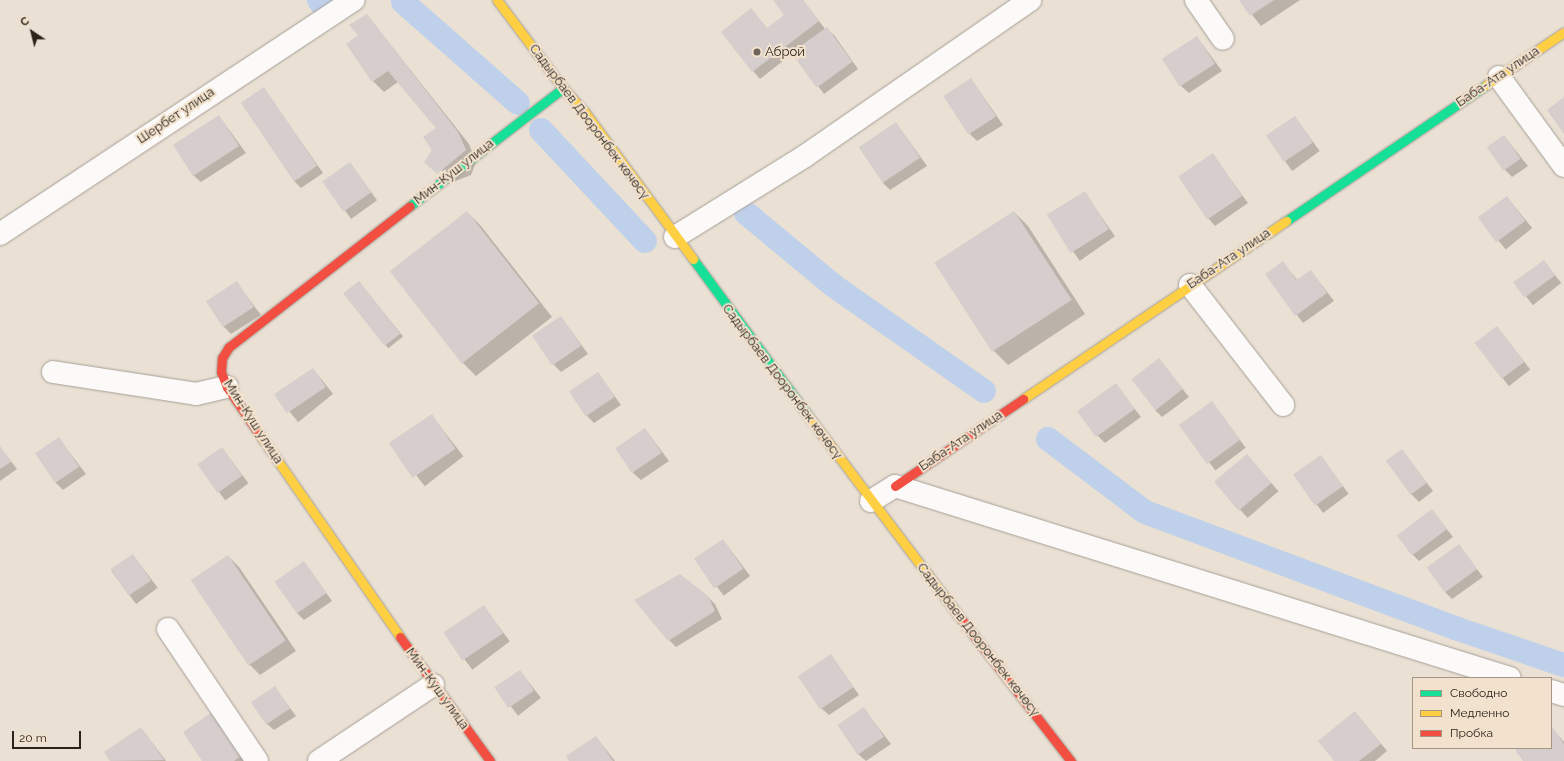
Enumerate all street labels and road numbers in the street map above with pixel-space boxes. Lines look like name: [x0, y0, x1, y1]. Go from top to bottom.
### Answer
street label: Садырбаев Дооронбек көчөсү: [526, 41, 652, 203]
street label: Баба-Ата улица: [1453, 43, 1543, 111]
street label: Шербет улица: [134, 84, 218, 148]
street label: Мин-Куш улица: [411, 136, 497, 208]
street label: Баба-Ата улица: [1184, 225, 1274, 293]
street label: Садырбаев Дооронбек көчөсү: [719, 301, 845, 463]
street label: Мин-Куш улица: [220, 377, 286, 467]
street label: Баба-Ата улица: [916, 407, 1006, 475]
street label: Садырбаев Дооронбек көчөсү: [913, 560, 1043, 720]
street label: Мин-Куш улица: [402, 645, 472, 733]

